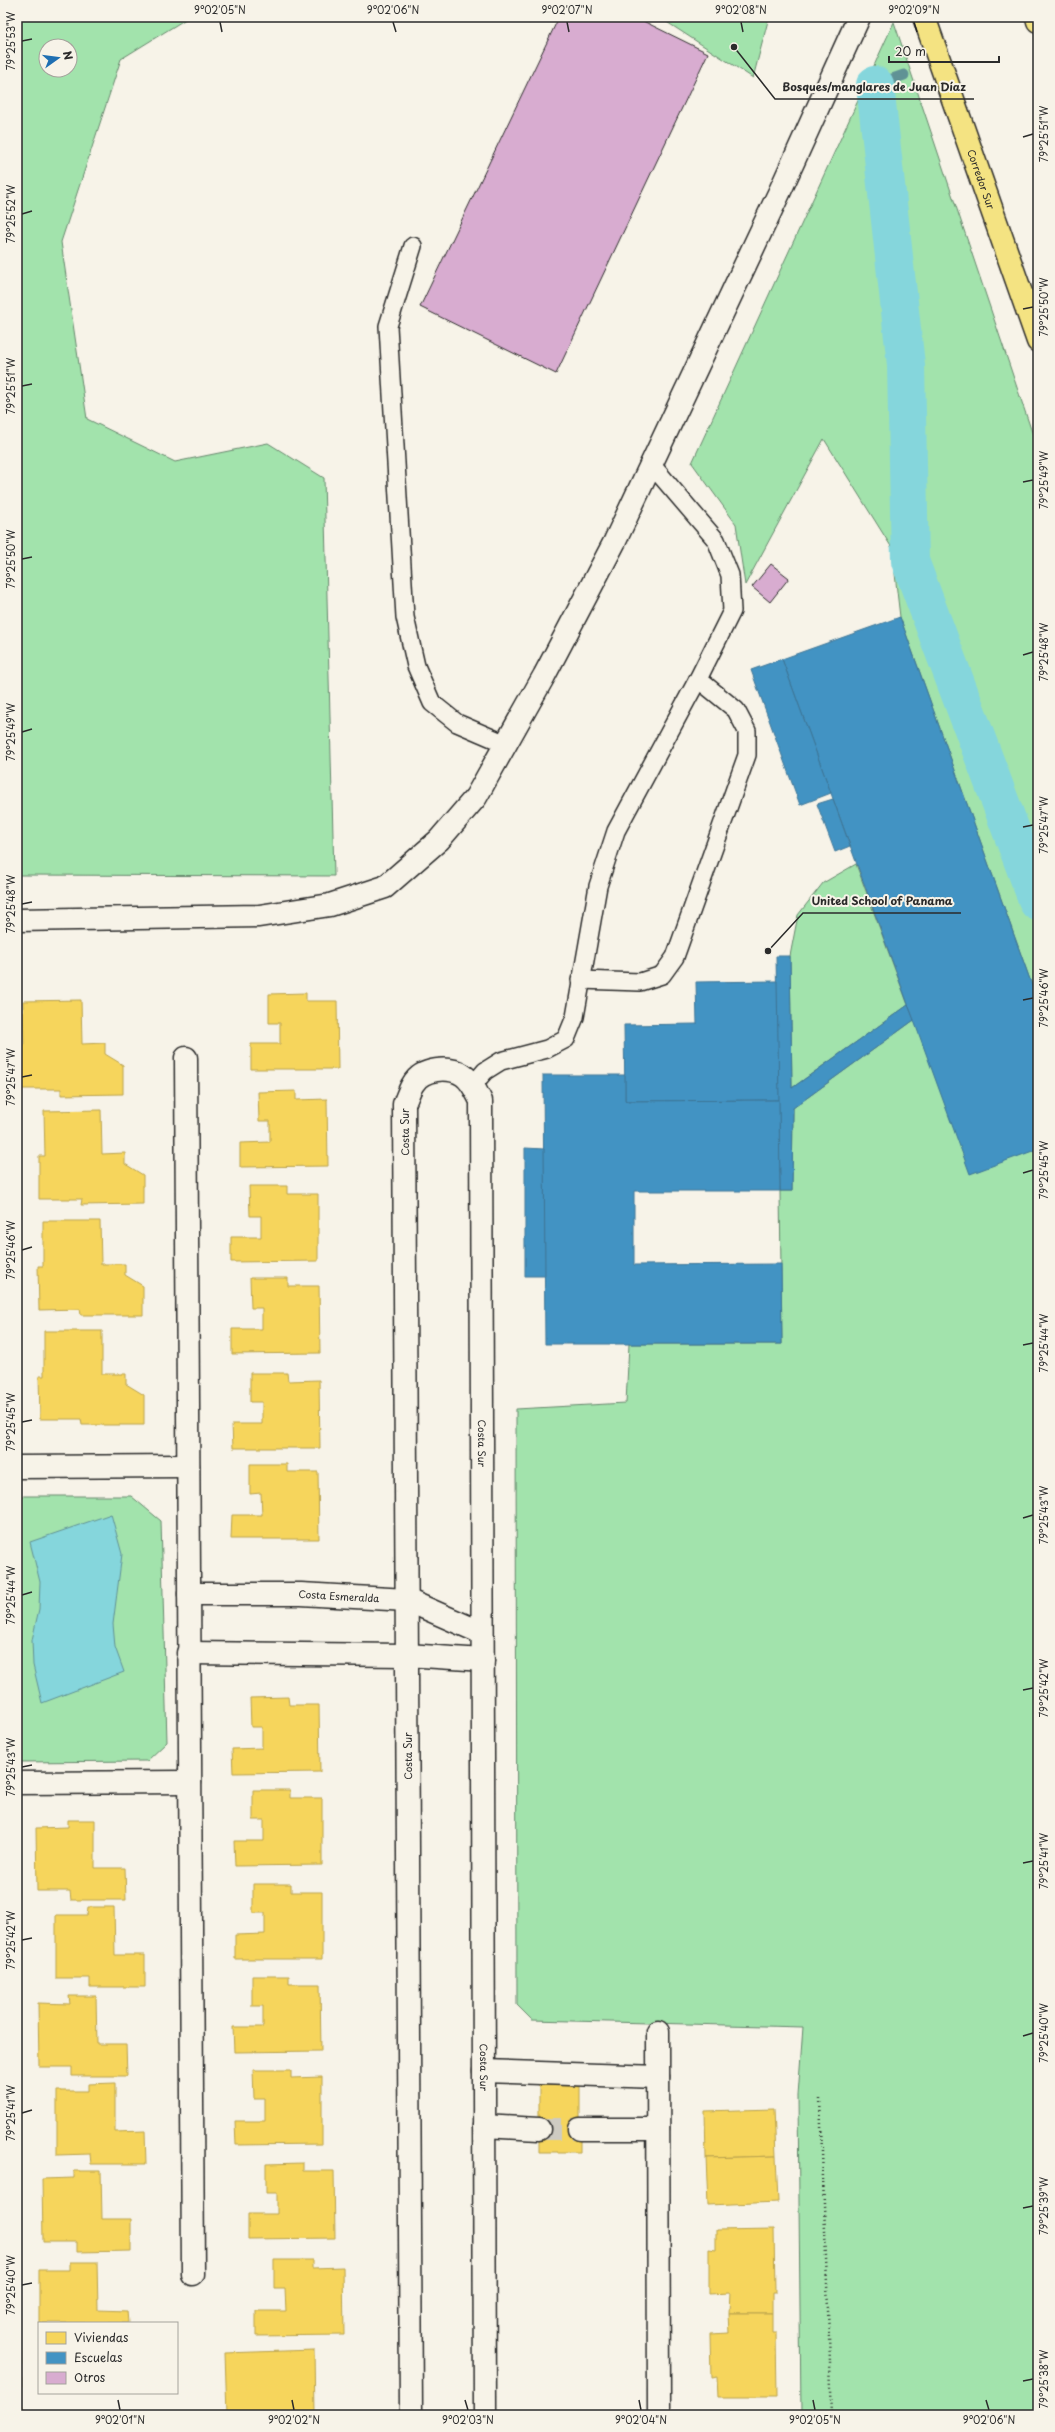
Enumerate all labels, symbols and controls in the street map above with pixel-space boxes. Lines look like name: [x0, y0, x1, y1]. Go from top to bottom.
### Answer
text: 9°02'05"N: [194, 2, 246, 17]
text: 9°02'06"N: [367, 2, 419, 17]
text: 9°02'07"N: [541, 2, 593, 17]
text: 9°02'08"N: [715, 2, 767, 17]
text: 9°02'09"N: [888, 2, 940, 17]
text: 79°25'53"W: [3, 11, 18, 70]
north arrow: [38, 38, 78, 78]
scale bar: [889, 38, 999, 64]
text: 20 m: [895, 42, 926, 60]
text: N: [59, 49, 78, 62]
callout: Bosques/manglares de Juan Díaz: [775, 76, 974, 99]
text: Bosques/manglares de Juan Díaz: [782, 78, 966, 95]
text: 79°25'51"W: [1036, 105, 1051, 162]
street label: Corredor Sur: [964, 147, 999, 212]
text: 79°25'52"W: [3, 184, 18, 243]
text: 79°25'50"W: [1036, 277, 1051, 337]
text: 79°25'51"W: [3, 357, 18, 414]
text: 79°25'49"W: [1036, 450, 1051, 509]
text: 79°25'50"W: [3, 529, 18, 589]
text: 79°25'48"W: [1036, 622, 1051, 681]
text: 79°25'49"W: [3, 702, 18, 761]
text: 79°25'47"W: [1036, 796, 1051, 854]
text: 79°25'48"W: [3, 874, 18, 933]
callout: United School of Panama: [803, 890, 961, 913]
text: United School of Panama: [811, 892, 953, 909]
text: 79°25'46"W: [1036, 968, 1051, 1028]
text: 79°25'47"W: [3, 1048, 18, 1106]
street label: Costa Sur: [397, 1108, 412, 1156]
text: 79°25'45"W: [1036, 1140, 1051, 1199]
text: 79°25'46"W: [3, 1220, 18, 1280]
text: 79°25'44"W: [1036, 1313, 1051, 1372]
text: 79°25'45"W: [3, 1392, 18, 1451]
street label: Costa Sur: [475, 1420, 490, 1468]
text: 79°25'43"W: [1036, 1485, 1051, 1544]
text: 79°25'44"W: [3, 1565, 18, 1624]
street label: Costa Esmeralda: [298, 1586, 381, 1605]
text: 79°25'42"W: [1036, 1658, 1051, 1717]
street label: Costa Sur: [400, 1732, 415, 1780]
text: 79°25'43"W: [3, 1737, 18, 1796]
text: 79°25'41"W: [1036, 1832, 1051, 1889]
text: 79°25'42"W: [3, 1910, 18, 1969]
text: 79°25'40"W: [1036, 2003, 1051, 2063]
street label: Costa Sur: [477, 2044, 492, 2092]
text: 79°25'41"W: [3, 2084, 18, 2141]
text: 79°25'39"W: [1036, 2176, 1051, 2235]
text: 79°25'40"W: [3, 2255, 18, 2315]
legend: [38, 2322, 178, 2394]
text: Viviendas: [74, 2328, 129, 2346]
text: Escuelas: [74, 2348, 123, 2366]
text: 79°25'38"W: [1036, 2349, 1051, 2408]
text: Otros: [74, 2368, 106, 2386]
text: 9°02'01"N: [95, 2412, 145, 2427]
text: 9°02'02"N: [268, 2412, 320, 2427]
text: 9°02'03"N: [442, 2412, 494, 2427]
text: 9°02'04"N: [615, 2412, 667, 2427]
text: 9°02'05"N: [789, 2412, 841, 2427]
text: 9°02'06"N: [963, 2412, 1015, 2427]

